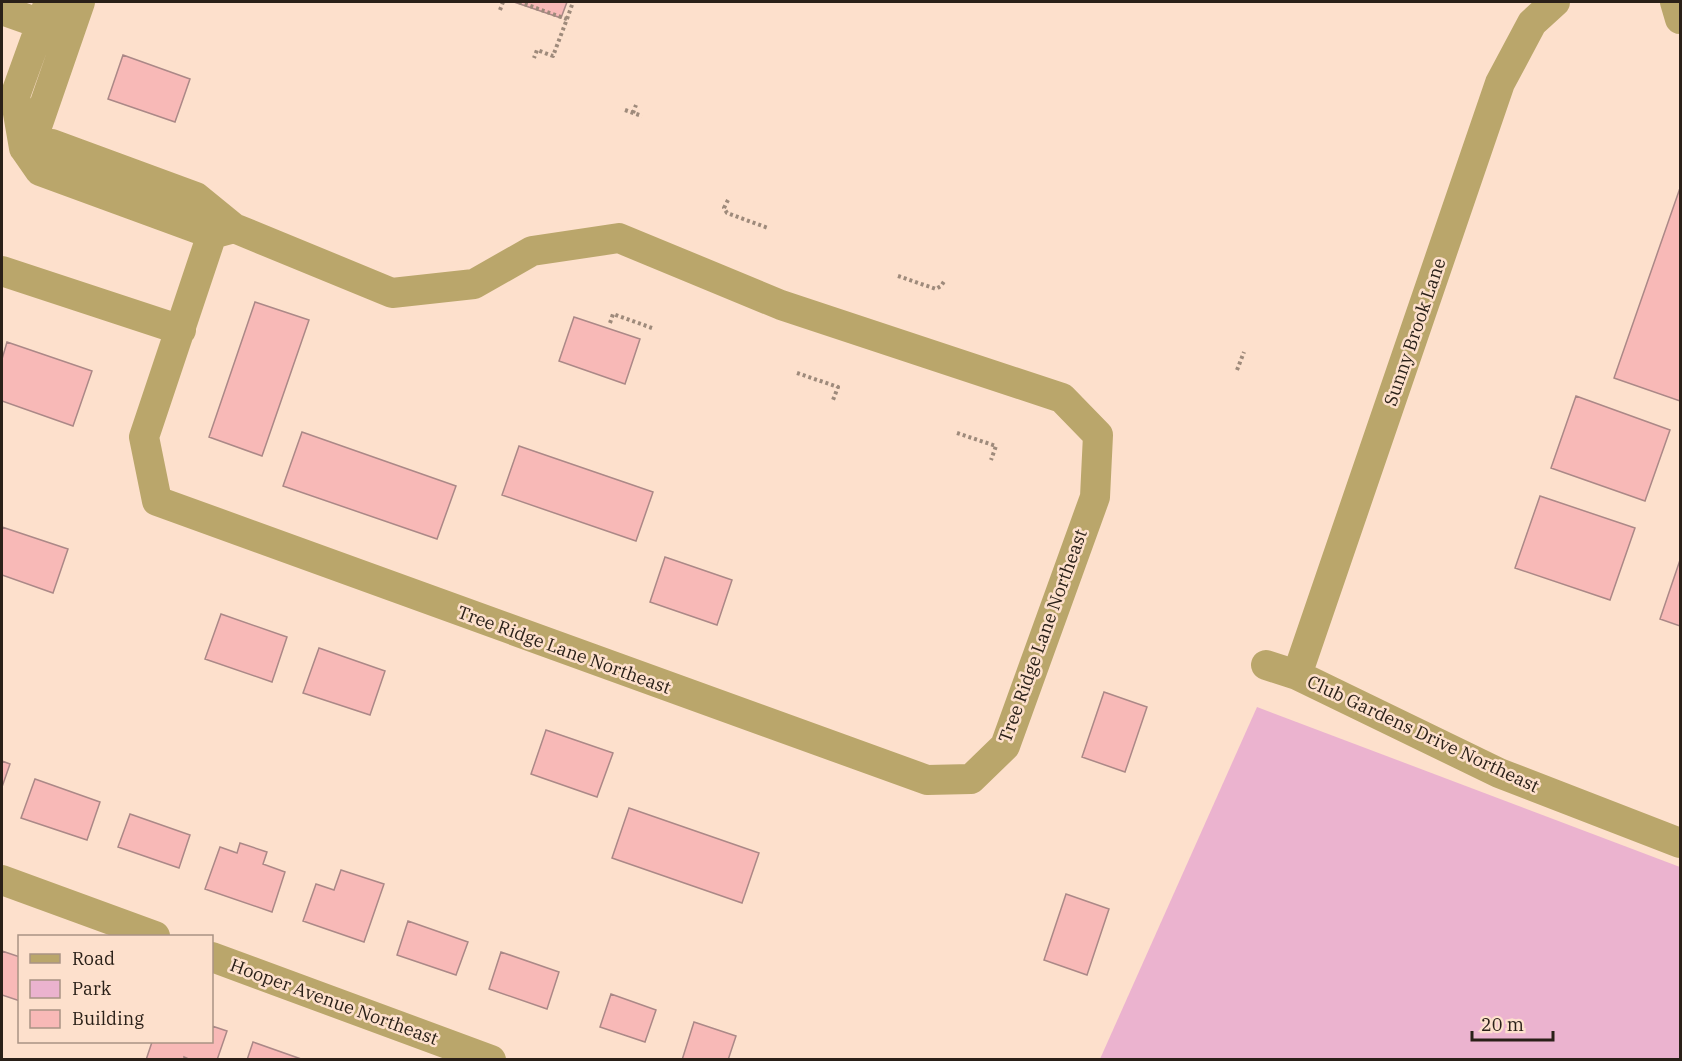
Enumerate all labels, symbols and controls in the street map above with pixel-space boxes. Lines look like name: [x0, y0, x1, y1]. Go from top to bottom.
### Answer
street label: Sunny Brook Lane: [1378, 255, 1451, 409]
street label: Tree Ridge Lane Northeast: [993, 526, 1092, 746]
street label: Tree Ridge Lane Northeast: [454, 600, 674, 699]
street label: Club Gardens Drive Northeast: [1304, 670, 1543, 797]
legend: [18, 935, 213, 1043]
text: Road: [72, 947, 115, 970]
street label: Hooper Avenue Northeast: [227, 953, 441, 1050]
text: Park: [72, 977, 112, 1000]
scale bar: [1472, 1004, 1553, 1042]
text: Building: [72, 1007, 144, 1030]
text: 20 m: [1481, 1013, 1524, 1036]

